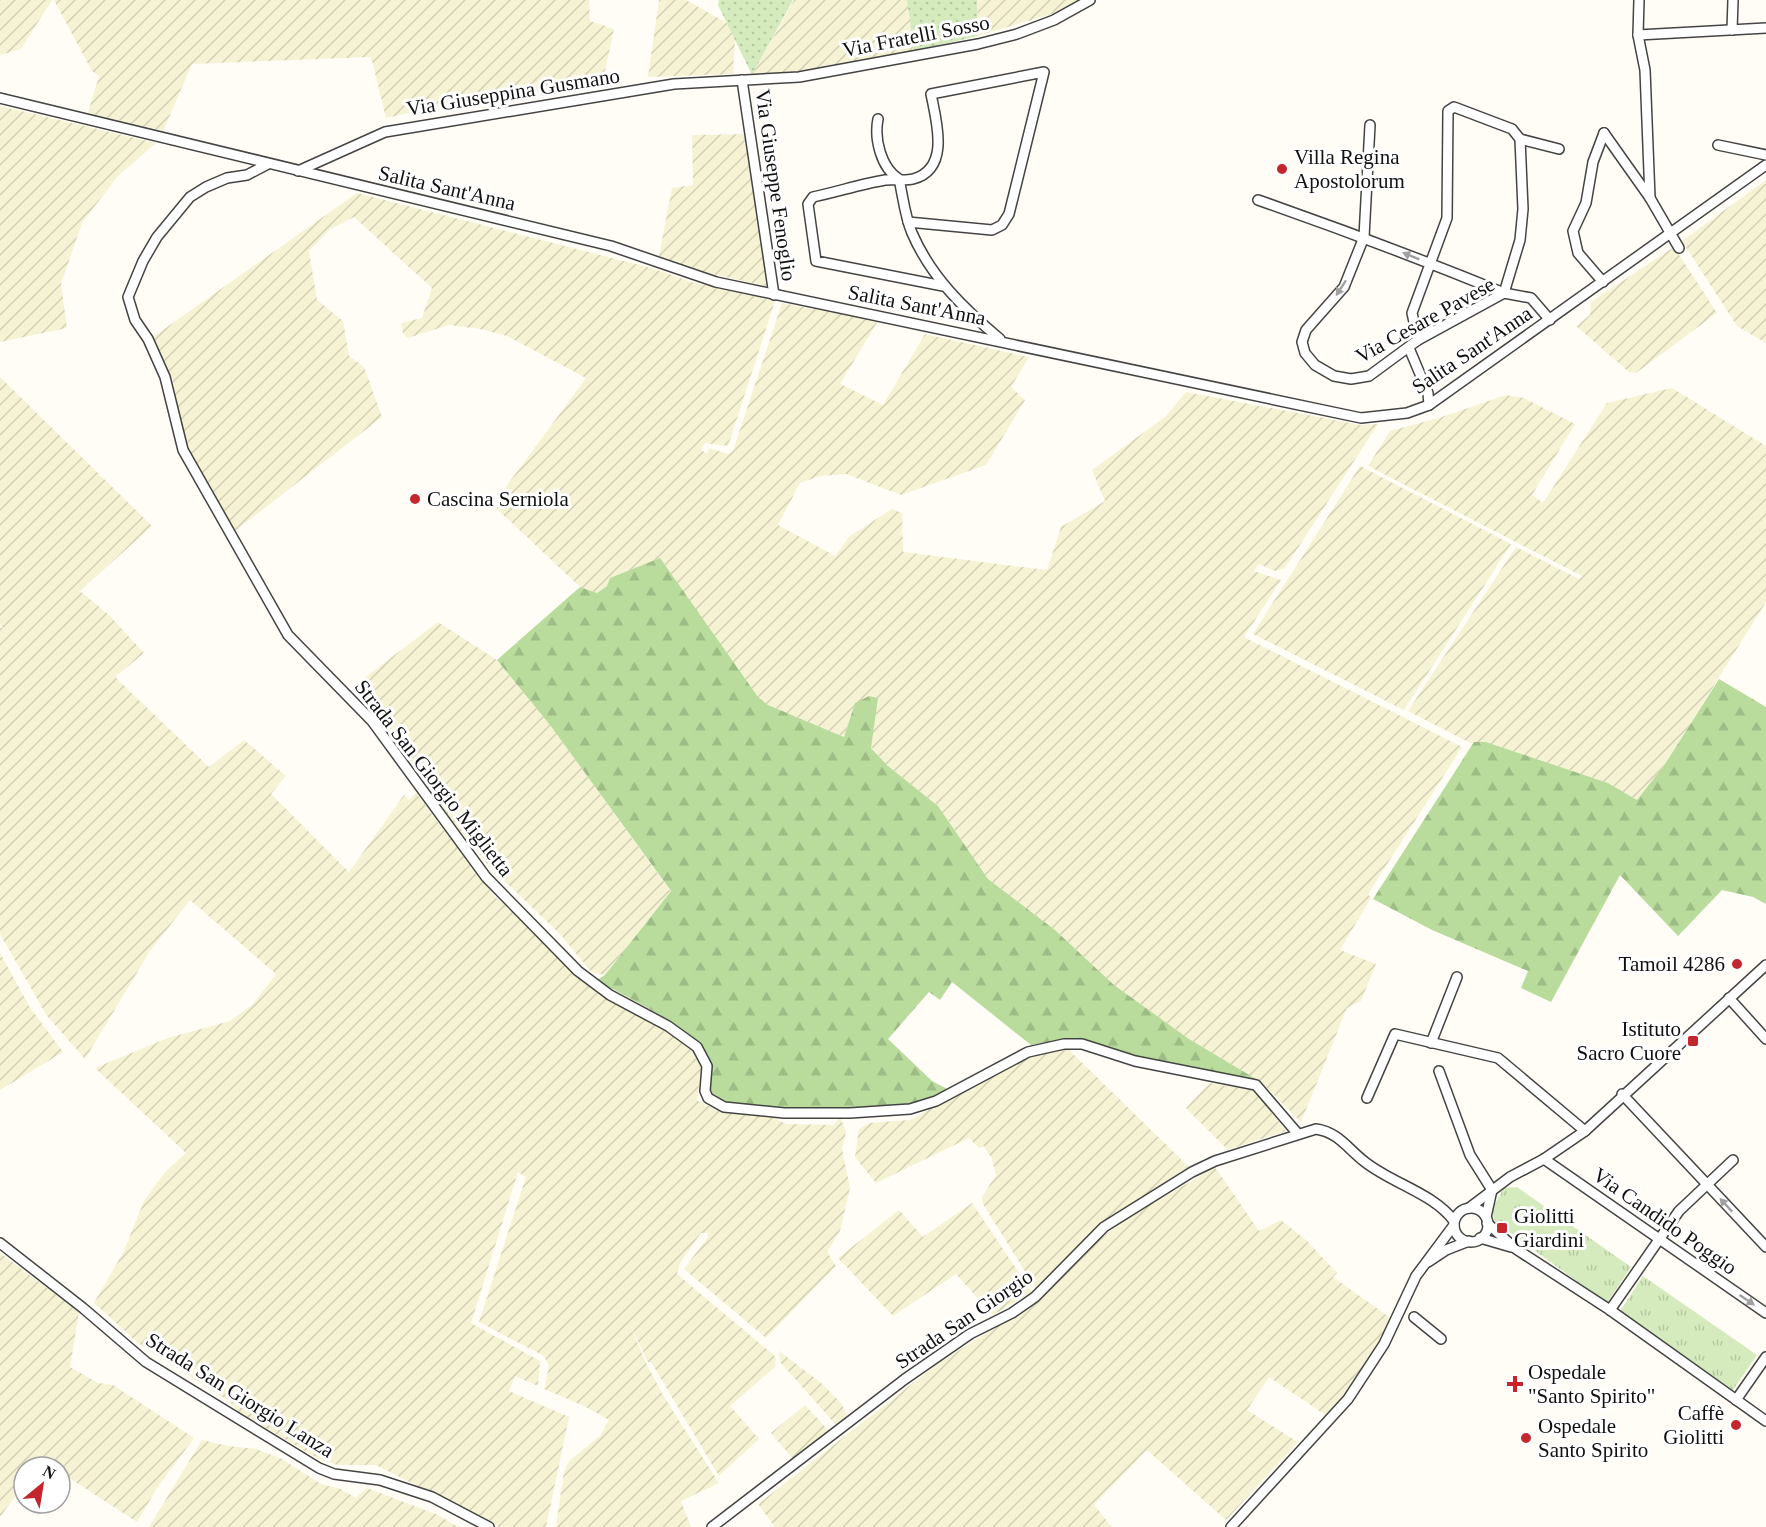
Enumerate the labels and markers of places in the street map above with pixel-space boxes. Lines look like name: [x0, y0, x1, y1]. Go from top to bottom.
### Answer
place label: Villa Regina Apostolorum: [1294, 145, 1405, 193]
marker: Villa Regina Apostolorum: [1275, 162, 1289, 176]
place label: Cascina Serniola: [427, 487, 569, 511]
marker: Cascina Serniola: [408, 492, 422, 506]
place label: Tamoil 4286: [1619, 952, 1725, 976]
marker: Tamoil 4286: [1730, 957, 1744, 971]
place label: Istituto Sacro Cuore: [1577, 1017, 1681, 1065]
marker: Istituto Sacro Cuore: [1686, 1034, 1700, 1048]
place label: Giolitti Giardini: [1514, 1204, 1584, 1252]
marker: Giolitti Giardini: [1495, 1221, 1509, 1235]
place label: Ospedale "Santo Spirito": [1528, 1360, 1655, 1408]
marker: Ospedale "Santo Spirito": [1506, 1375, 1524, 1393]
place label: Caffè Giolitti: [1663, 1401, 1724, 1449]
place label: Ospedale Santo Spirito: [1538, 1414, 1648, 1462]
marker: Caffè Giolitti: [1729, 1418, 1743, 1432]
marker: Ospedale Santo Spirito: [1519, 1431, 1533, 1445]

